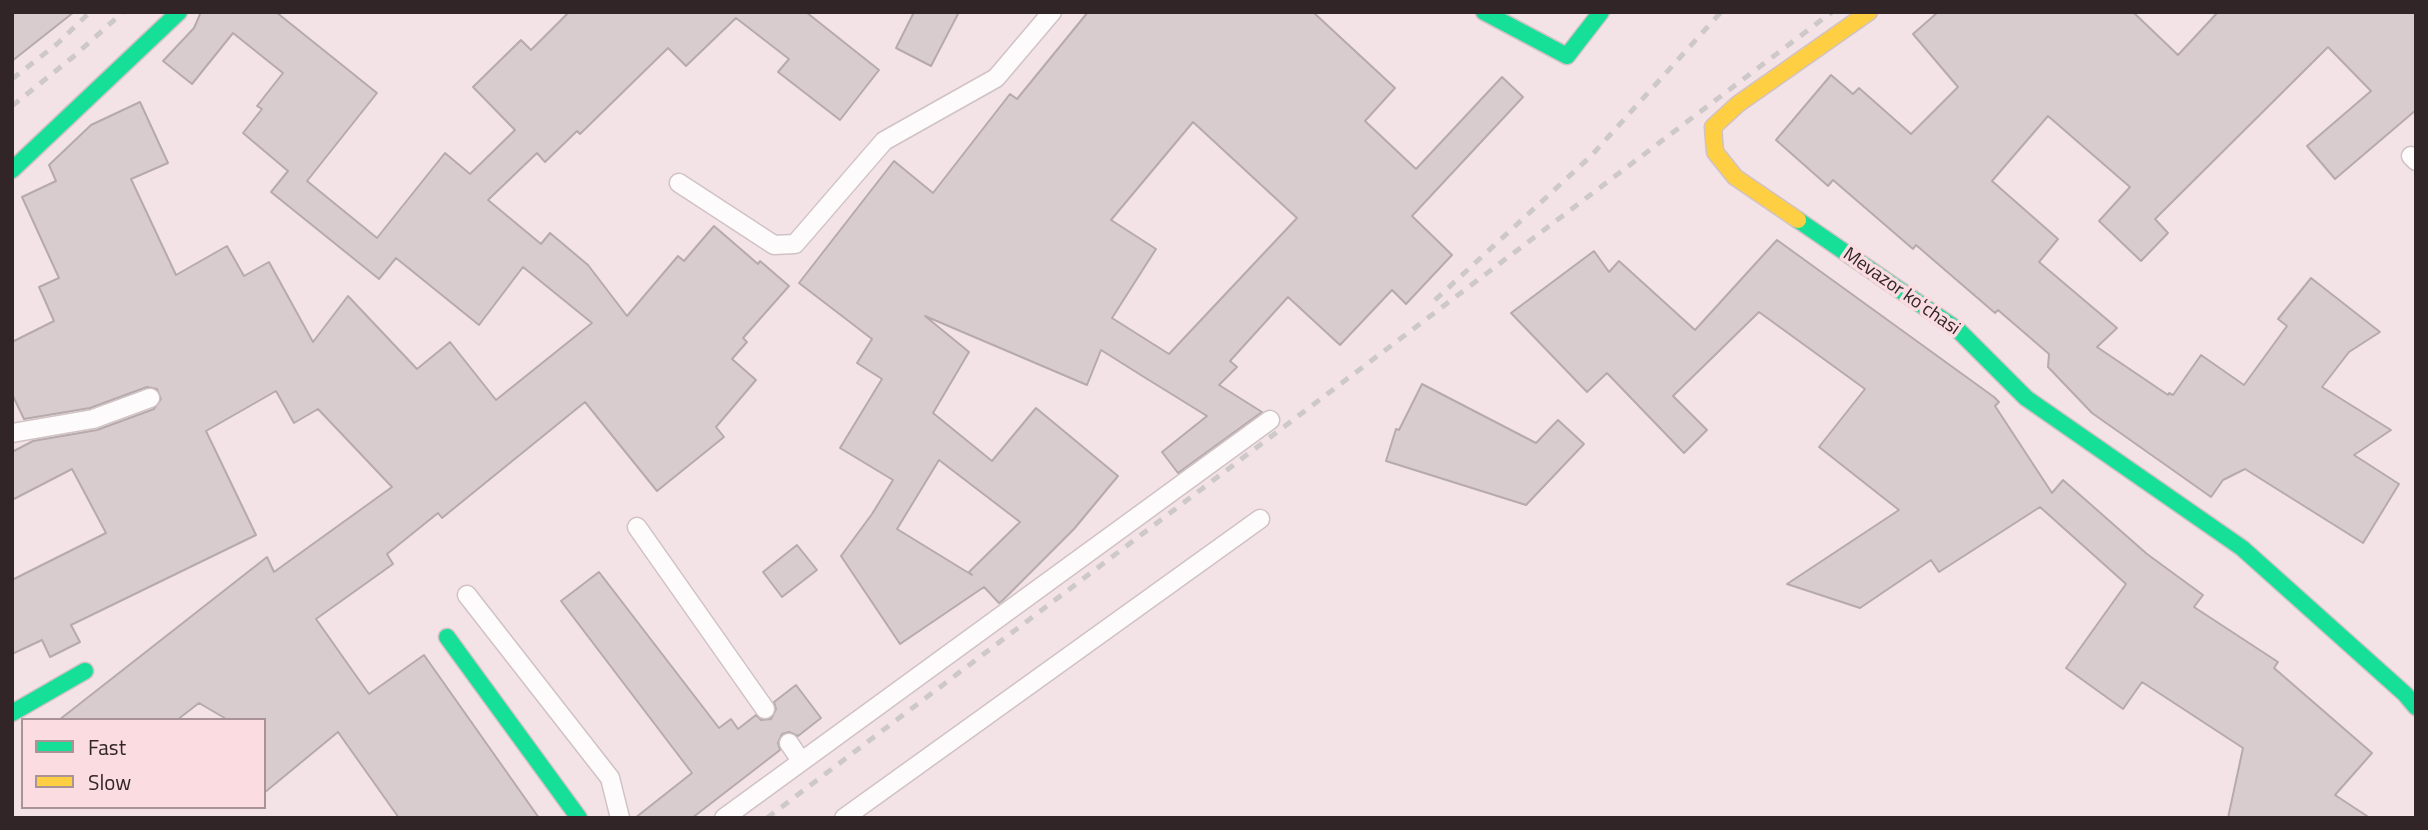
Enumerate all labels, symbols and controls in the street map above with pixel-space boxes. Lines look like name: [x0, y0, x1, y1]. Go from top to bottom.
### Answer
street label: Mevazor koʻchasi: [1838, 243, 1964, 341]
legend: [21, 718, 266, 809]
text: Fast: [88, 731, 126, 763]
text: Slow: [88, 766, 131, 798]

